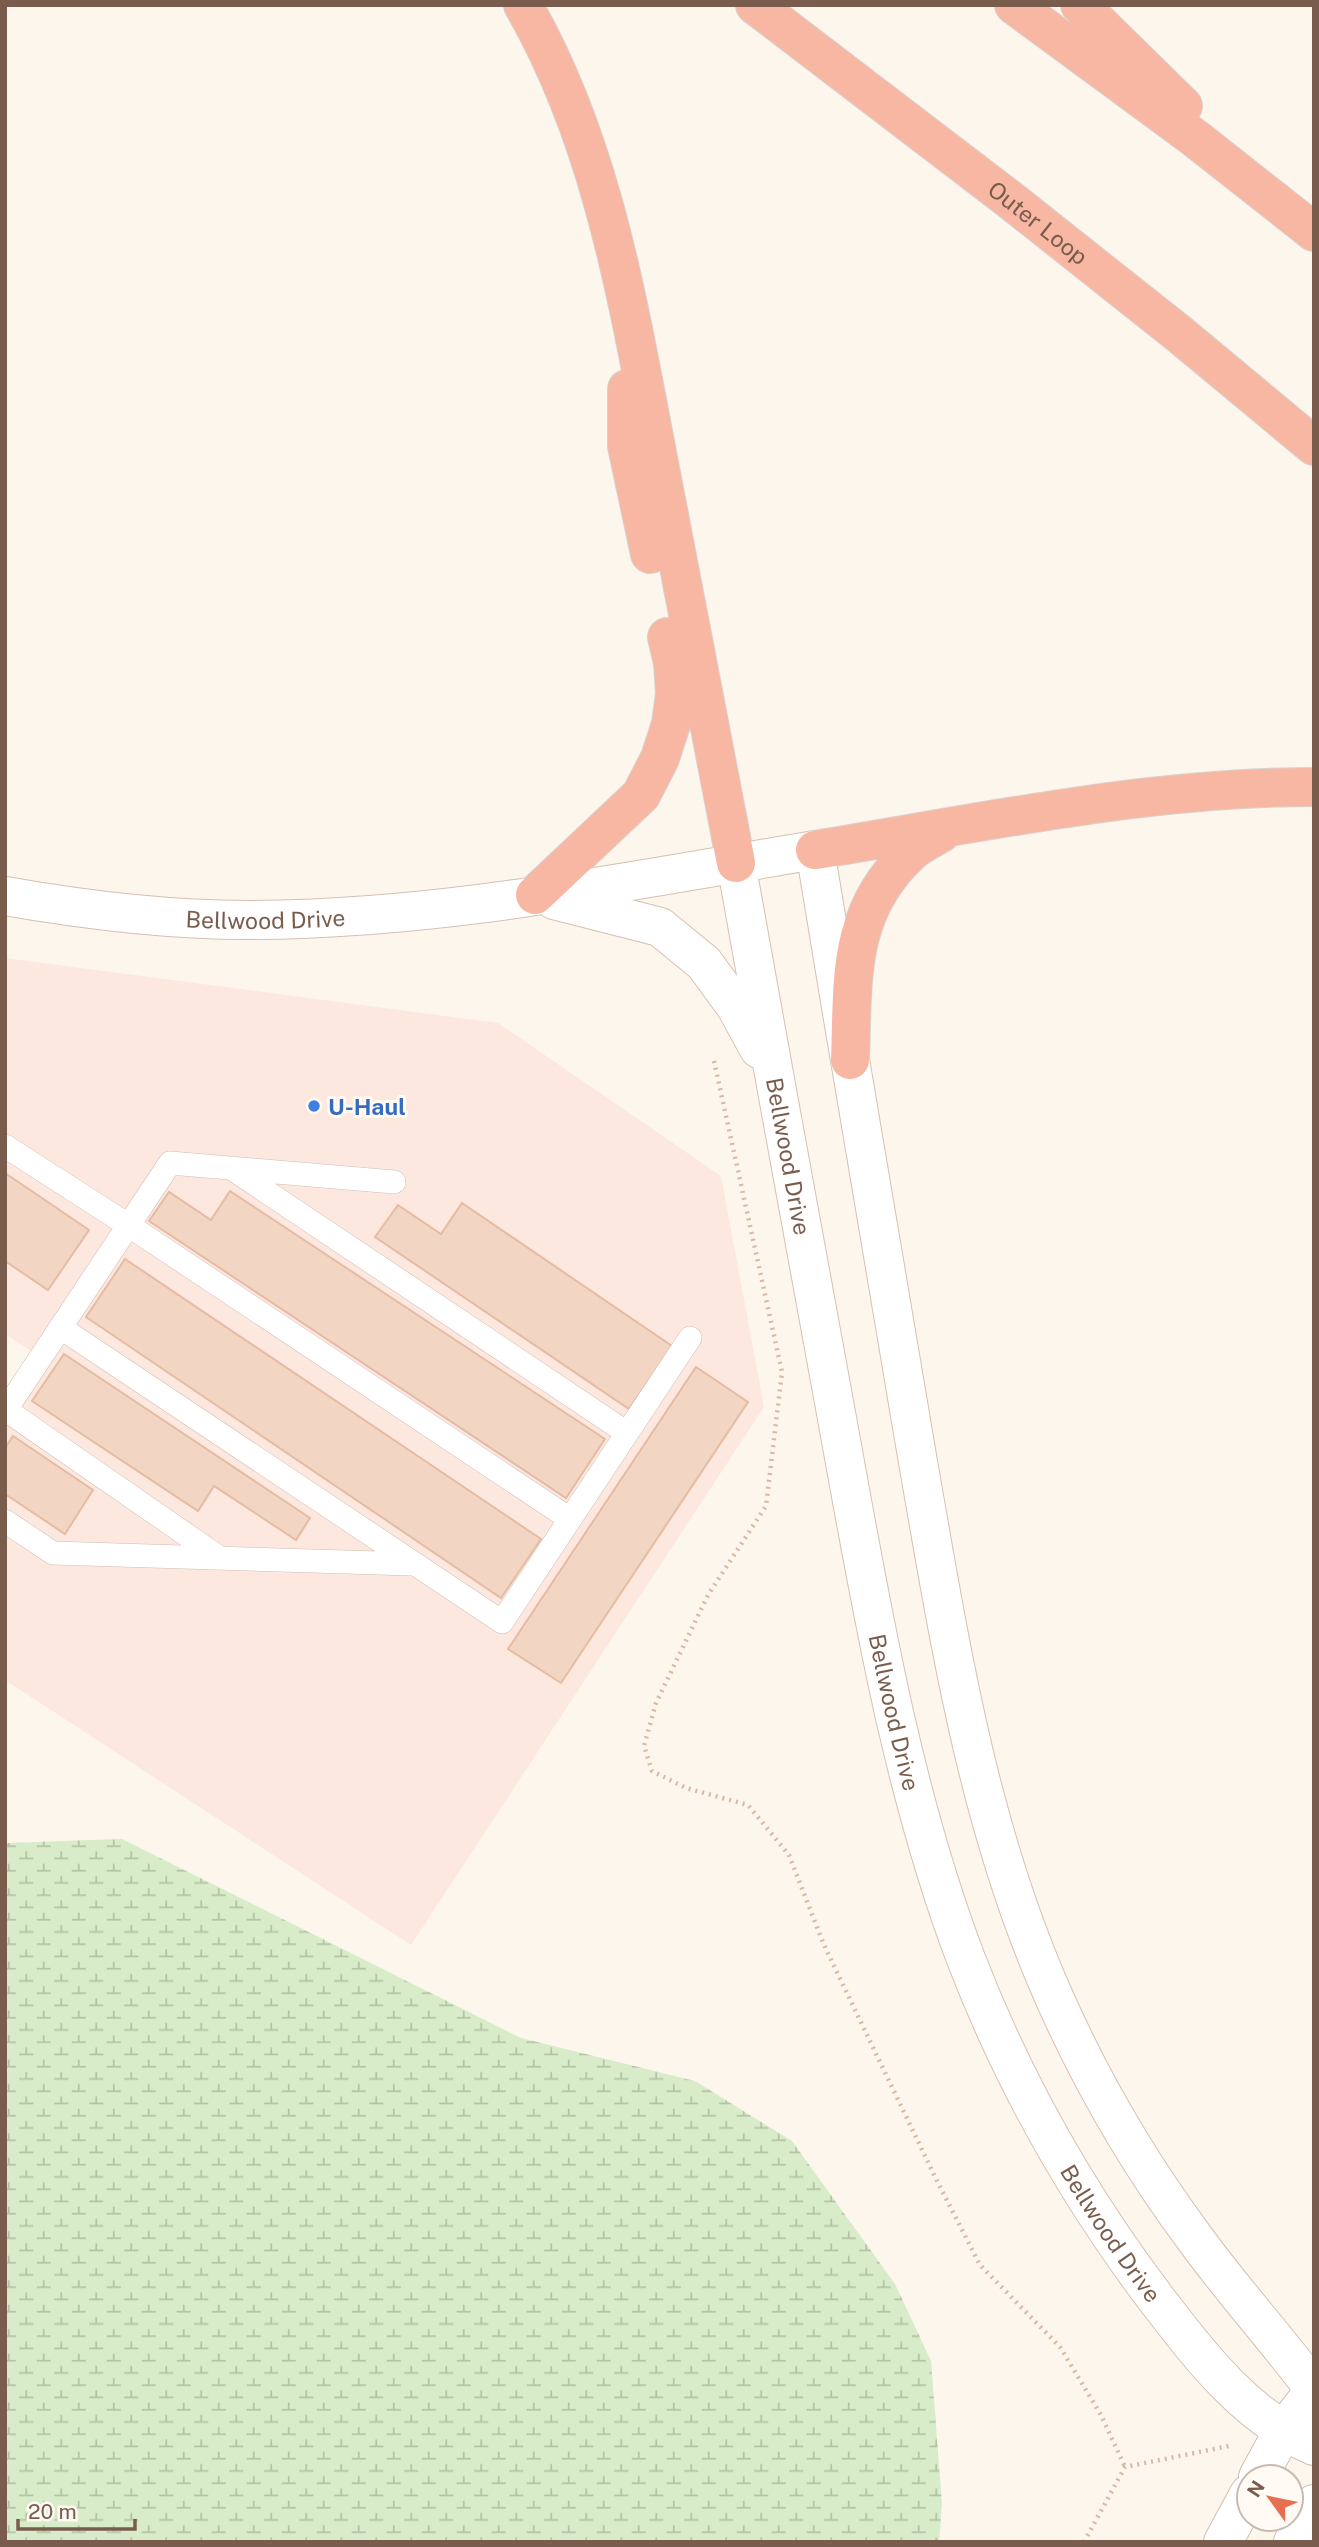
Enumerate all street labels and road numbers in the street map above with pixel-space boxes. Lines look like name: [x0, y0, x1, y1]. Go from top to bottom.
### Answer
street label: Outer Loop: [983, 175, 1093, 270]
street label: Bellwood Drive: [185, 903, 346, 934]
street label: Bellwood Drive: [761, 1075, 817, 1237]
street label: Bellwood Drive: [864, 1632, 926, 1793]
street label: Bellwood Drive: [1055, 2160, 1167, 2307]

